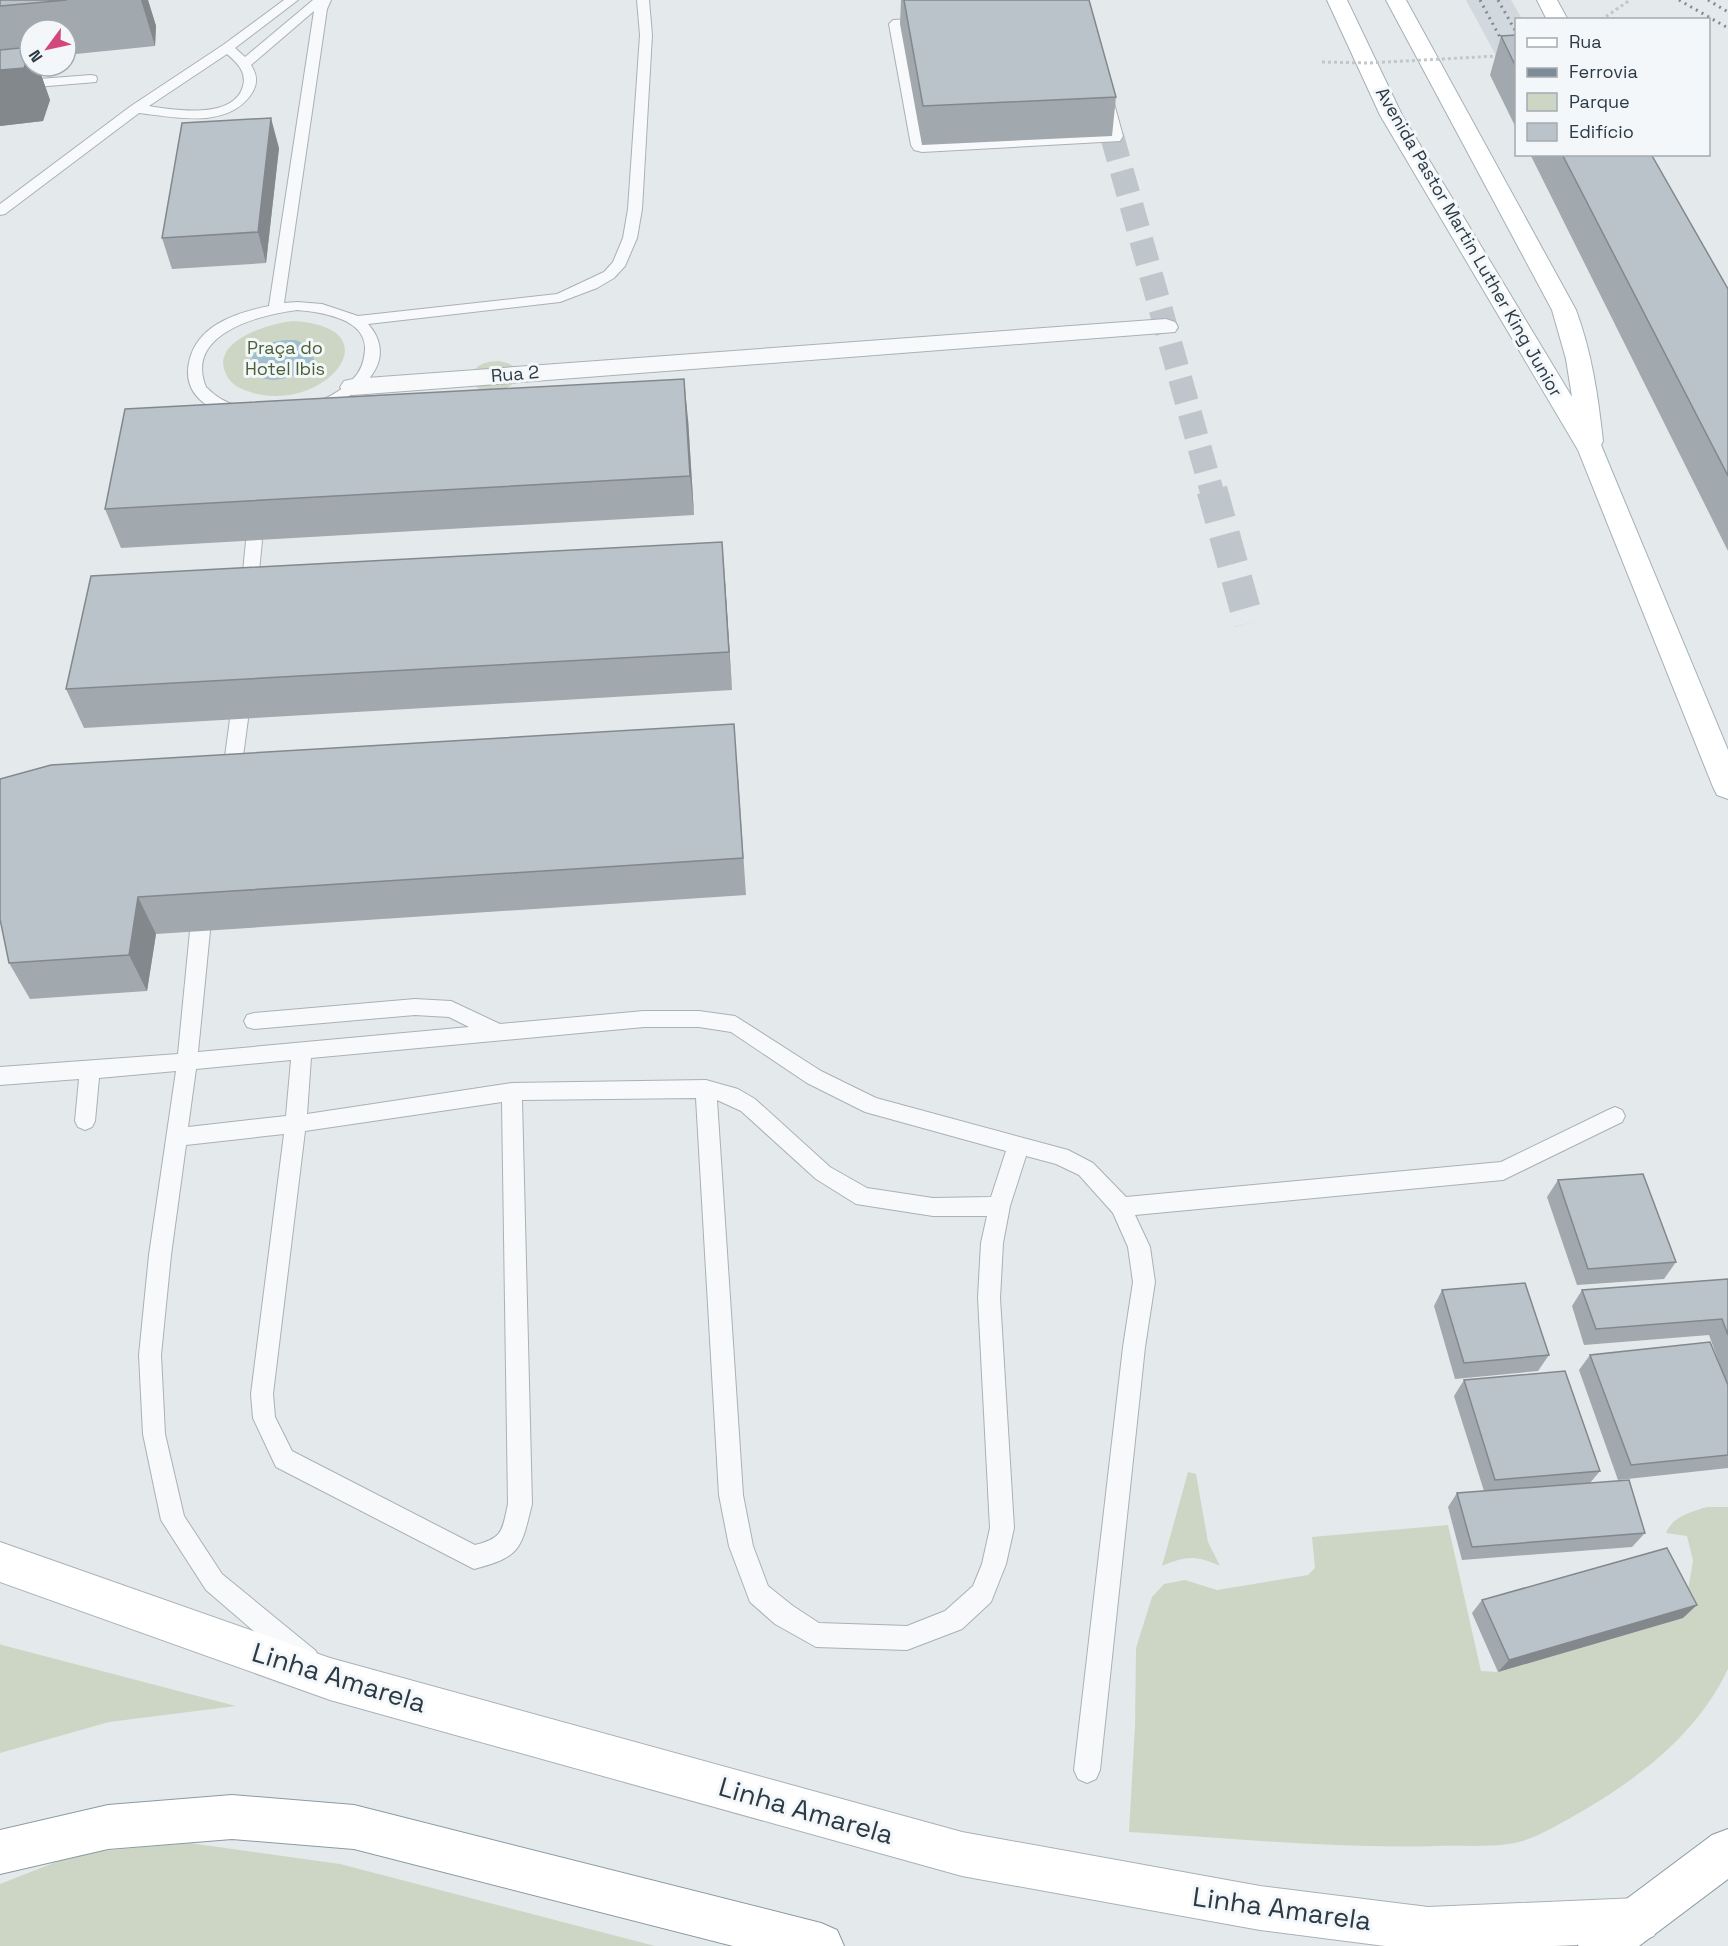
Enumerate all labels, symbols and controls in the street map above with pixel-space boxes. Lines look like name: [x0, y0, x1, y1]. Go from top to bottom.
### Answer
north arrow: [18, 18, 78, 78]
legend: [1515, 18, 1710, 156]
text: Rua: [1569, 30, 1602, 53]
text: N: [24, 46, 48, 66]
text: Ferrovia: [1569, 60, 1638, 83]
street label: Avenida Pastor Martin Luther King Junior: [1371, 83, 1568, 401]
text: Parque: [1569, 90, 1630, 113]
text: Edifício: [1569, 120, 1634, 143]
park label: Praça do Hotel Ibis: [245, 336, 325, 380]
street label: Rua 2: [490, 360, 540, 387]
street label: Linha Amarela: [248, 1634, 430, 1721]
street label: Linha Amarela: [715, 1769, 898, 1852]
street label: Linha Amarela: [1190, 1879, 1374, 1938]

